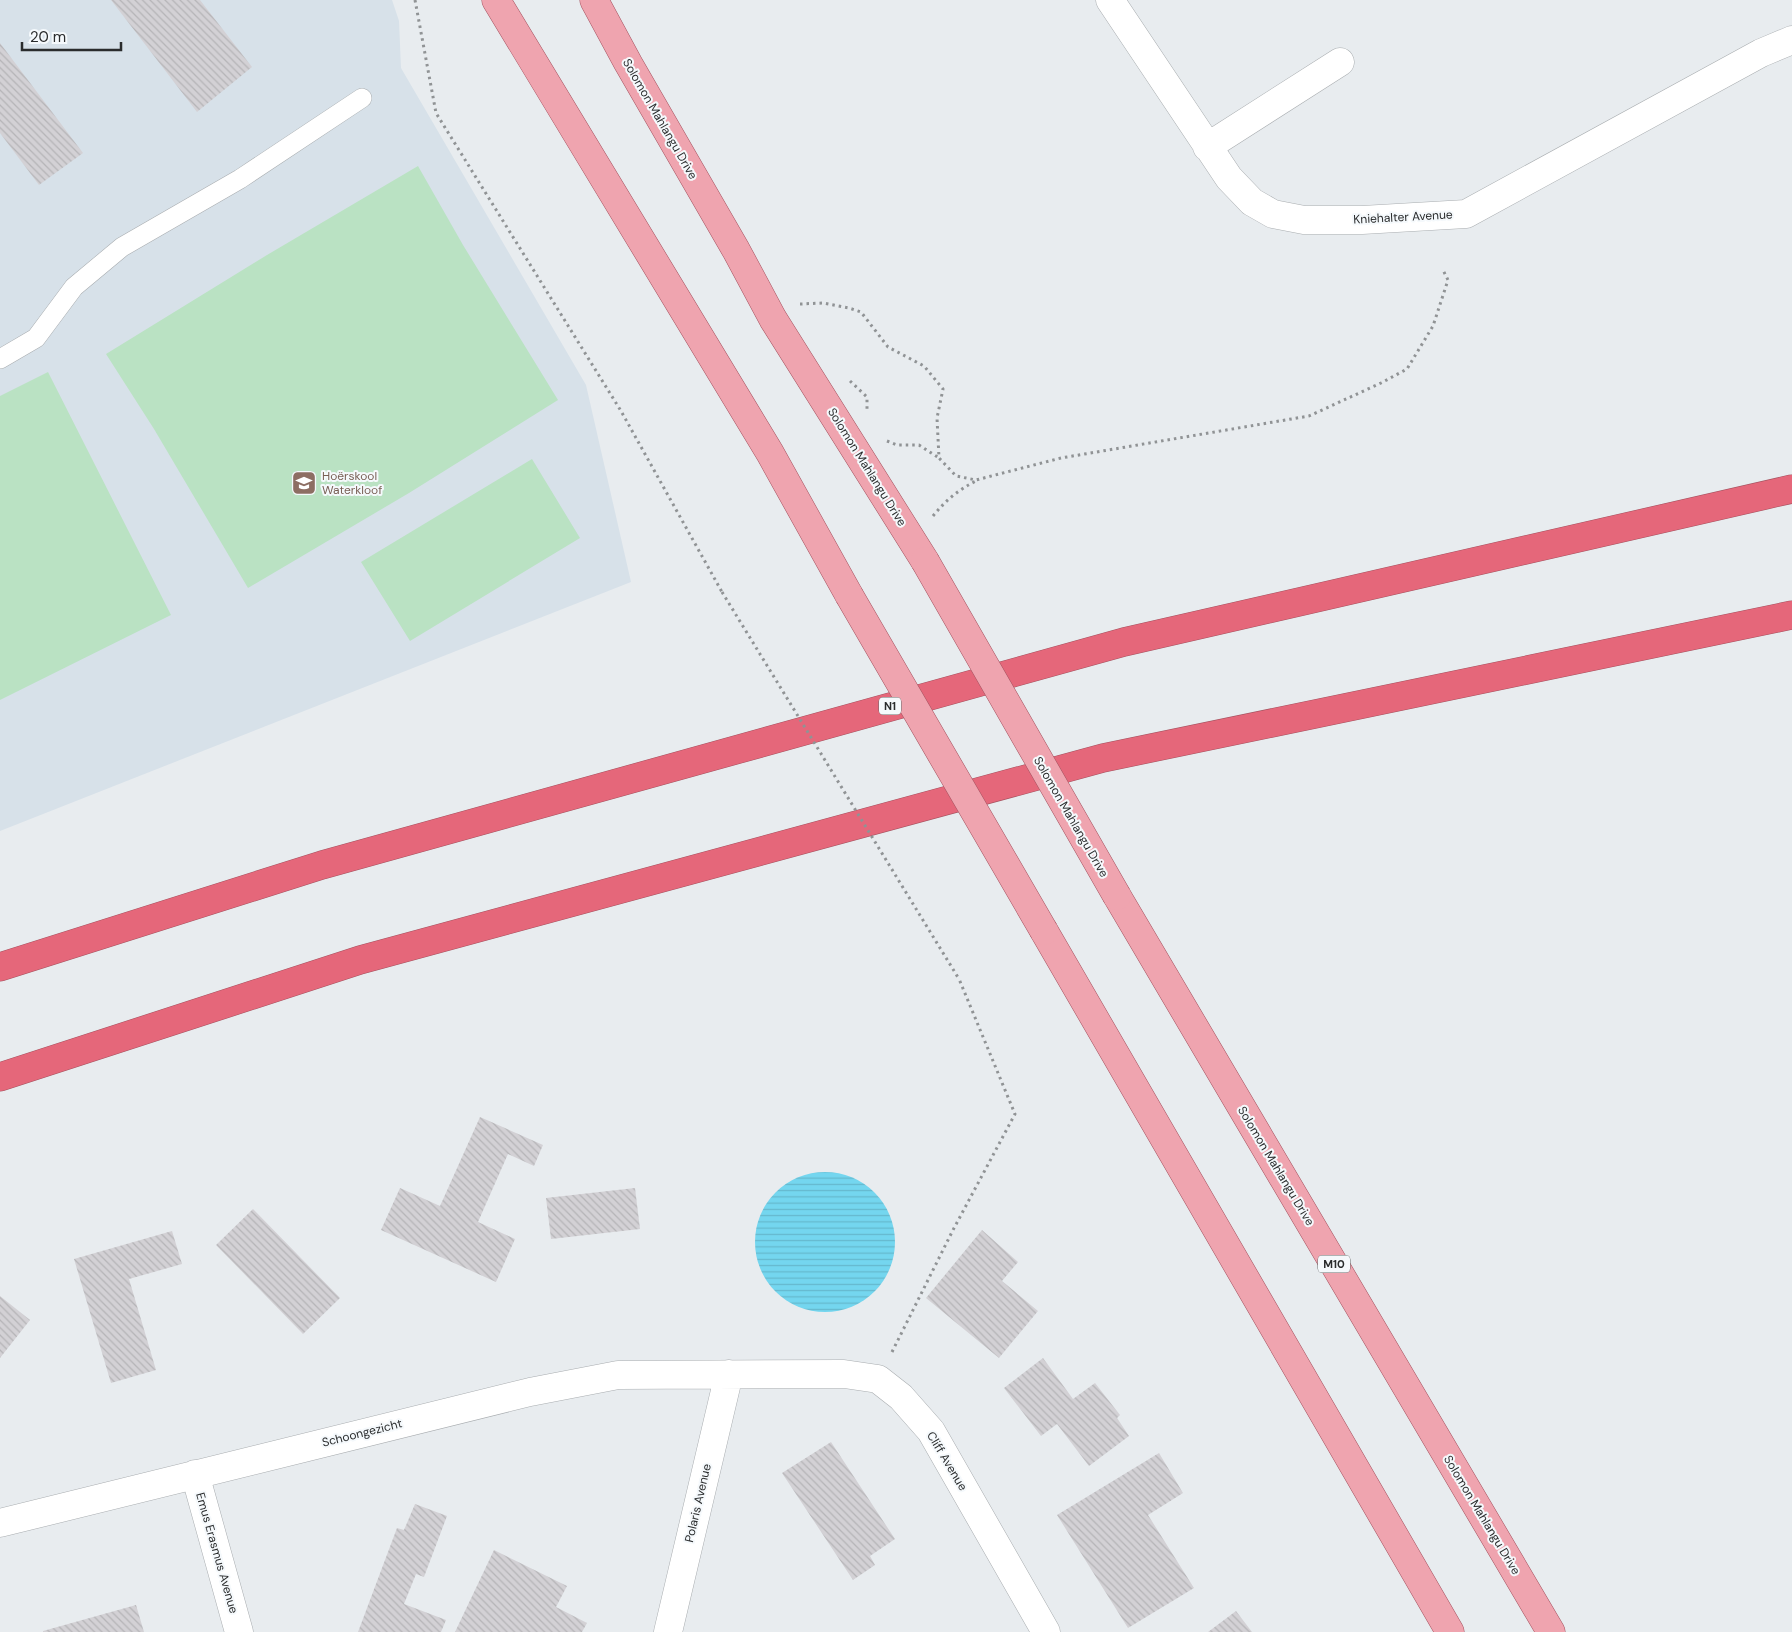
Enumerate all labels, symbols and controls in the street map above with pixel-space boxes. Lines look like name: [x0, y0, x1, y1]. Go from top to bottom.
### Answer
scale bar: [22, 20, 121, 52]
text: 20 m: [30, 27, 66, 47]
street label: Solomon Mahlangu Drive: [619, 56, 701, 182]
street label: Kniehalter Avenue: [1353, 206, 1453, 228]
street label: Solomon Mahlangu Drive: [824, 405, 910, 529]
place label: Hoërskool Waterkloof: [322, 468, 382, 498]
school or university icon: Hoërskool Waterkloof: [291, 470, 317, 496]
road number: N1: [879, 698, 901, 714]
street label: Solomon Mahlangu Drive: [1030, 754, 1112, 880]
street label: Solomon Mahlangu Drive: [1234, 1103, 1318, 1229]
road number: M10: [1318, 1256, 1350, 1272]
street label: Schoongezicht: [320, 1415, 404, 1451]
street label: Cliff Avenue: [923, 1428, 971, 1494]
street label: Solomon Mahlangu Drive: [1440, 1452, 1524, 1578]
street label: Polaris Avenue: [681, 1462, 715, 1544]
street label: Emus Erasmus Avenue: [192, 1491, 242, 1615]

